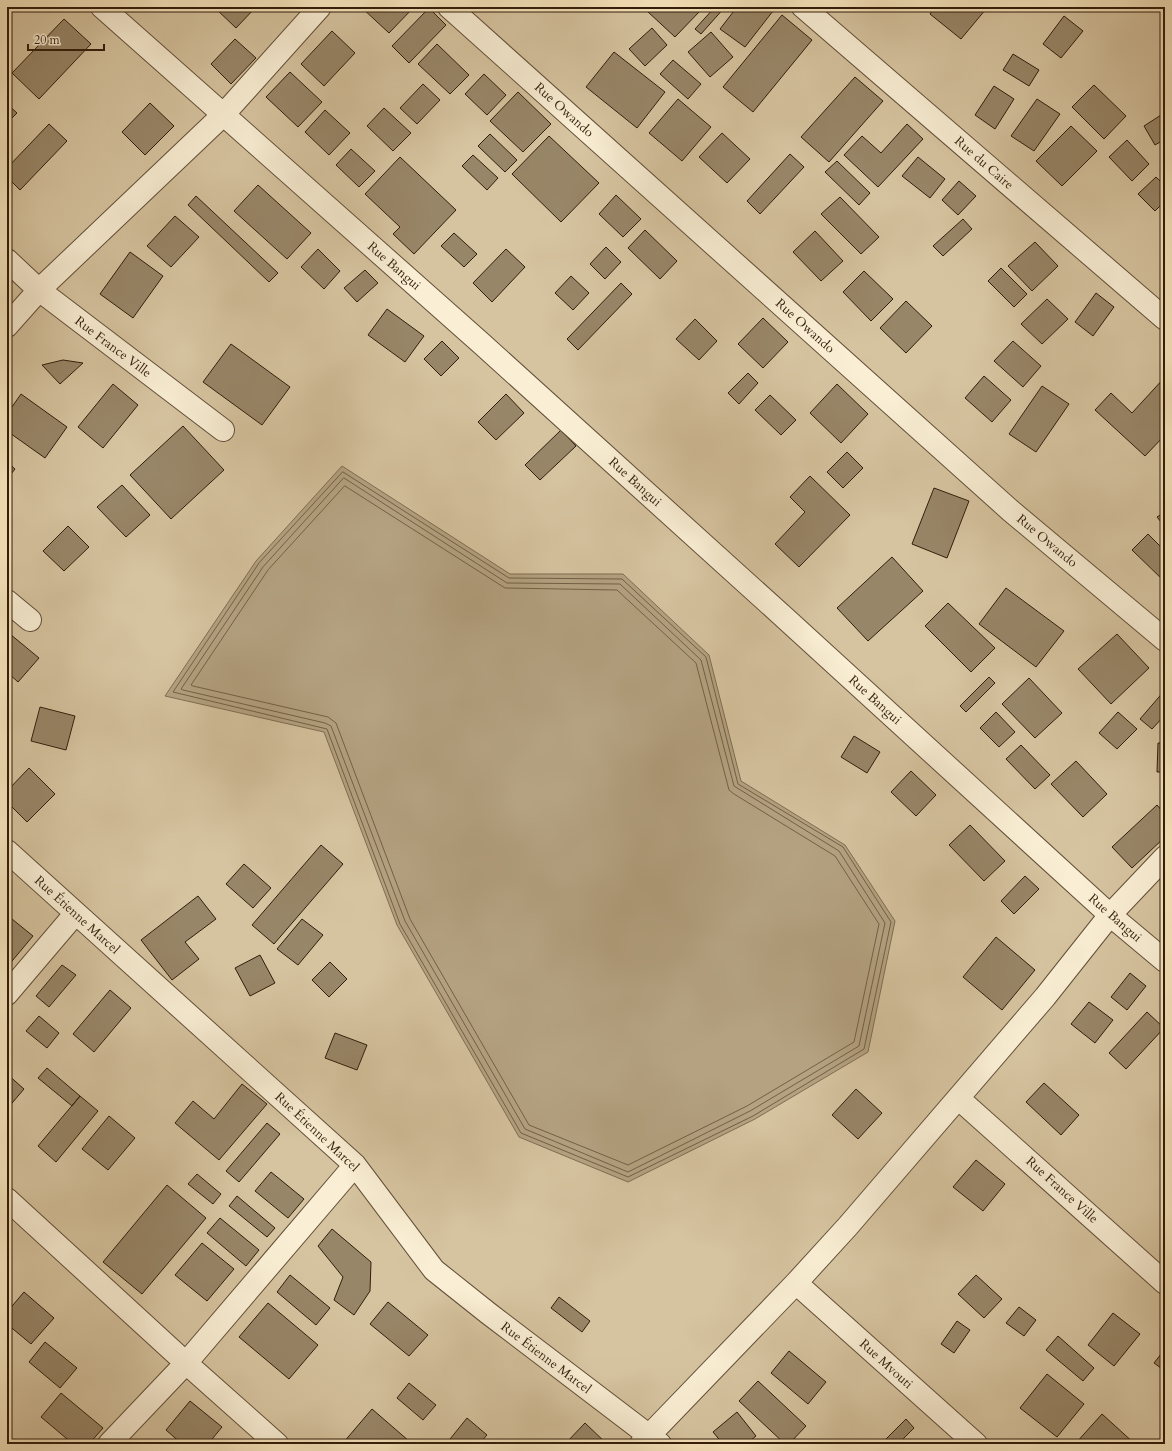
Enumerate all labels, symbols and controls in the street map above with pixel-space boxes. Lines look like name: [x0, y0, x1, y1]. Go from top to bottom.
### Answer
scale bar: [28, 26, 104, 52]
text: 20 m: [34, 32, 61, 48]
street label: Rue Owando: [530, 79, 598, 141]
street label: Rue du Caire: [951, 132, 1017, 194]
street label: Rue Bangui: [363, 238, 425, 294]
street label: Rue Owando: [771, 295, 839, 357]
street label: Rue France Ville: [71, 312, 155, 382]
street label: Rue Bangui: [605, 453, 666, 511]
street label: Rue Owando: [1013, 510, 1081, 572]
street label: Rue Bangui: [845, 671, 906, 729]
street label: Rue Étienne Marcel: [30, 872, 124, 959]
street label: Rue Bangui: [1084, 890, 1146, 946]
street label: Rue Étienne Marcel: [271, 1088, 364, 1176]
street label: Rue France Ville: [1022, 1153, 1102, 1227]
street label: Rue Étienne Marcel: [497, 1318, 596, 1398]
street label: Rue Mvouti: [855, 1335, 917, 1393]

